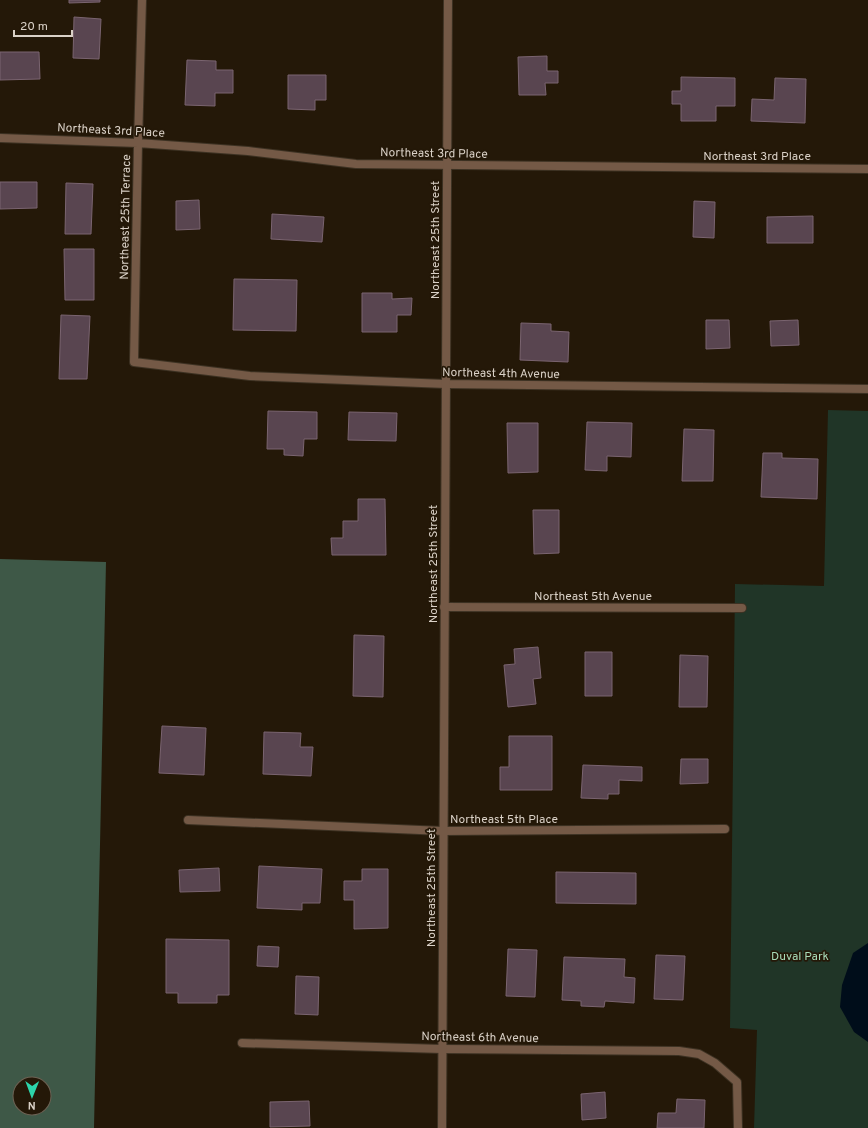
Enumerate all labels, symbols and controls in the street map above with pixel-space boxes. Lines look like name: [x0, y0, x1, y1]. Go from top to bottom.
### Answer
scale bar: [14, 12, 72, 38]
text: 20 m: [20, 19, 48, 35]
street label: Northeast 3rd Place: [57, 120, 165, 142]
street label: Northeast 3rd Place: [380, 145, 488, 163]
street label: Northeast 3rd Place: [703, 149, 811, 165]
street label: Northeast 25th Terrace: [117, 154, 135, 280]
street label: Northeast 25th Street: [428, 181, 444, 299]
street label: Northeast 4th Avenue: [442, 365, 560, 383]
street label: Northeast 25th Street: [426, 505, 442, 623]
street label: Northeast 5th Avenue: [534, 589, 652, 605]
street label: Northeast 5th Place: [450, 812, 558, 828]
street label: Northeast 25th Street: [424, 829, 440, 947]
park label: Duval Park: [771, 949, 829, 965]
street label: Northeast 6th Avenue: [421, 1029, 539, 1047]
north arrow: [12, 1076, 52, 1116]
text: N: [28, 1098, 36, 1112]

